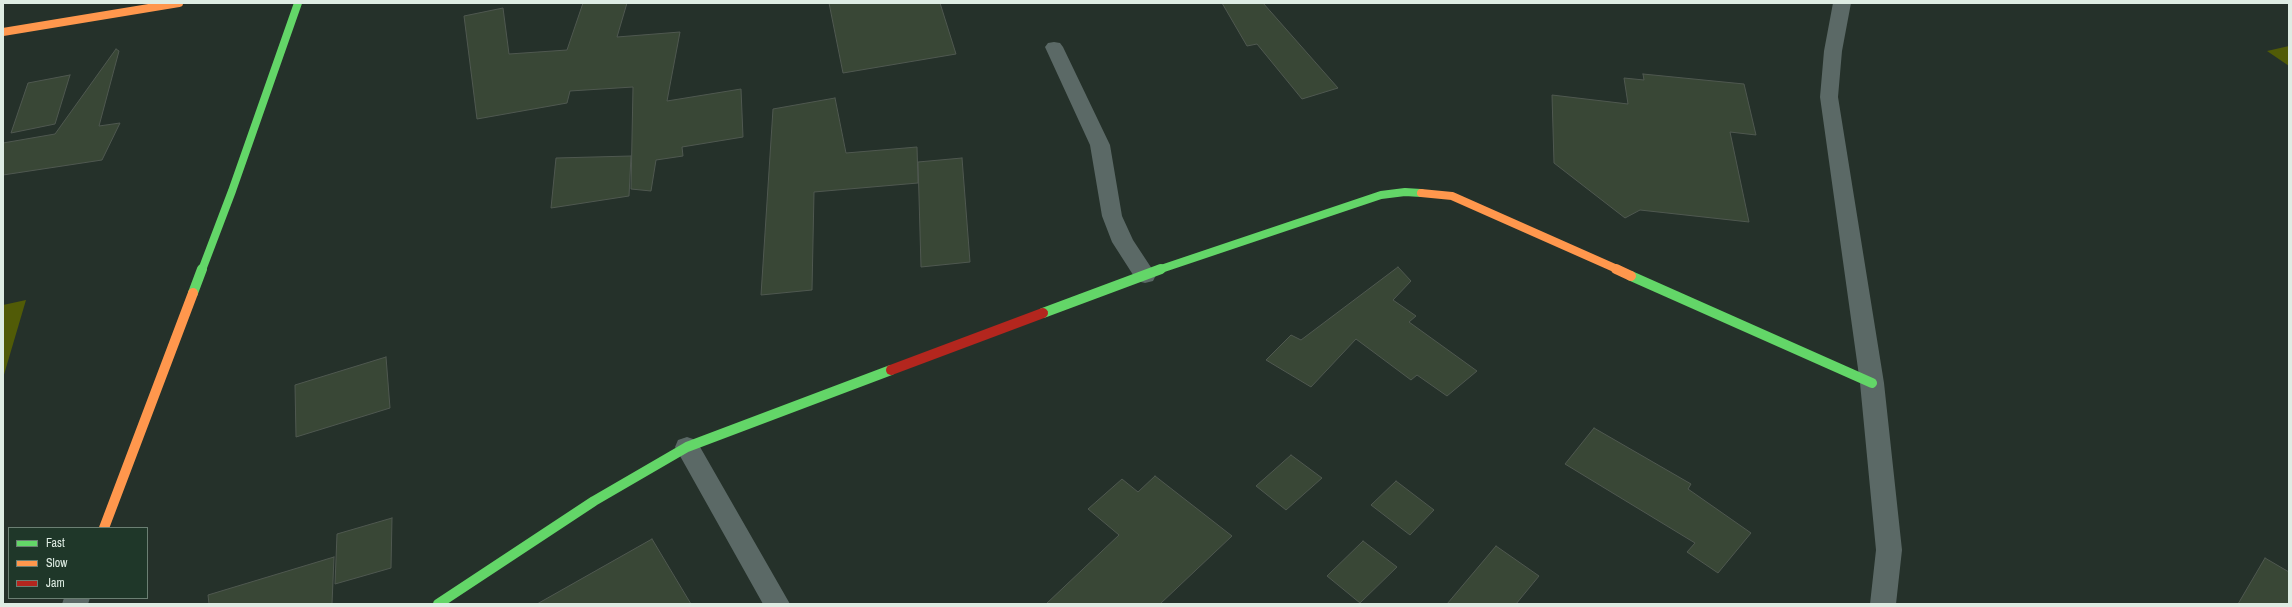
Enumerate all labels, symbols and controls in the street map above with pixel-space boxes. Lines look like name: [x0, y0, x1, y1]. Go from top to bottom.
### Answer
legend: [8, 527, 148, 599]
text: Fast: [46, 535, 65, 551]
text: Slow: [46, 555, 67, 571]
text: Jam: [46, 575, 65, 591]

